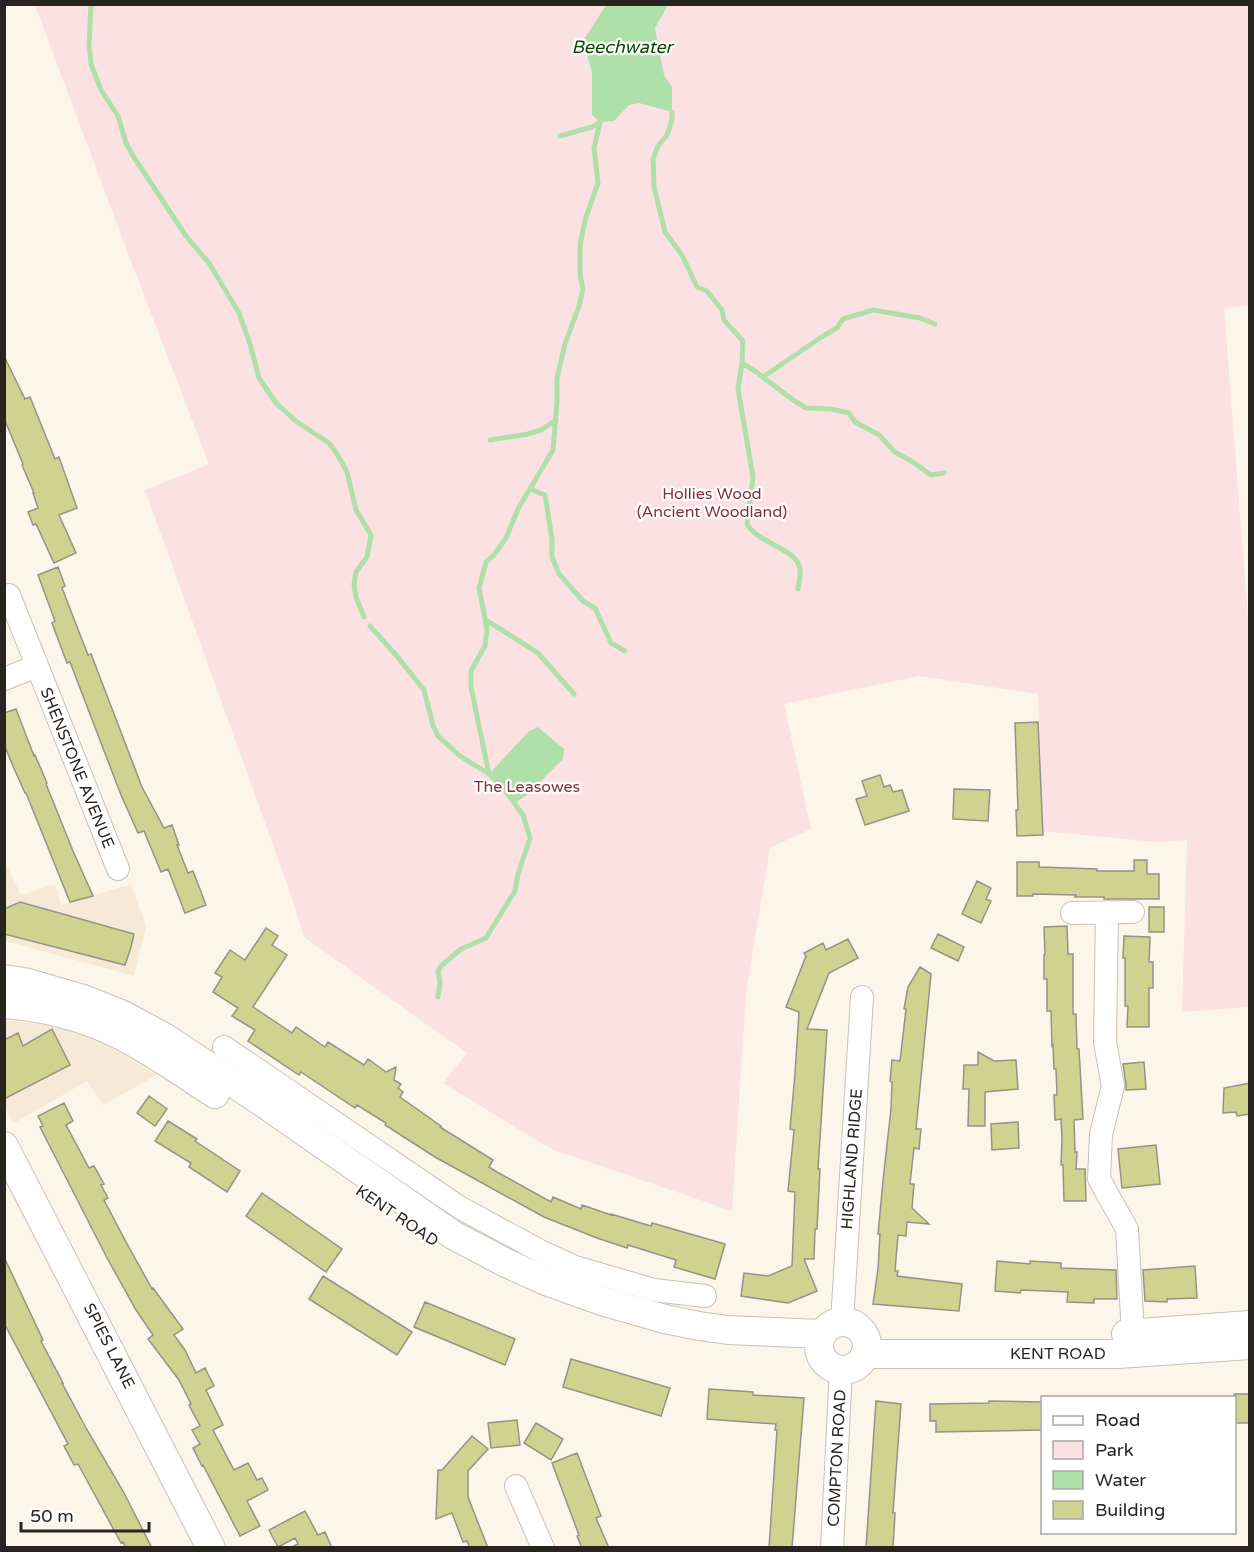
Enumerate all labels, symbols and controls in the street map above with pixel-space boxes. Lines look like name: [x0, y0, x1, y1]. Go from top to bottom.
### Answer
water label: Beechwater: [571, 36, 675, 58]
park label: Hollies Wood (Ancient Woodland): [637, 484, 787, 522]
street label: SHENSTONE AVENUE: [36, 685, 118, 851]
park label: The Leasowes: [474, 777, 580, 797]
street label: HIGHLAND RIDGE: [837, 1088, 867, 1230]
street label: KENT ROAD: [352, 1181, 442, 1251]
street label: SPIES LANE: [79, 1300, 139, 1392]
street label: KENT ROAD: [1010, 1344, 1106, 1364]
street label: COMPTON ROAD: [823, 1389, 851, 1527]
legend: [1041, 1396, 1236, 1534]
text: Road: [1095, 1409, 1140, 1431]
text: Park: [1095, 1439, 1134, 1461]
text: Water: [1095, 1469, 1146, 1491]
scale bar: [21, 1495, 148, 1533]
text: Building: [1095, 1499, 1165, 1521]
text: 50 m: [30, 1505, 74, 1527]

